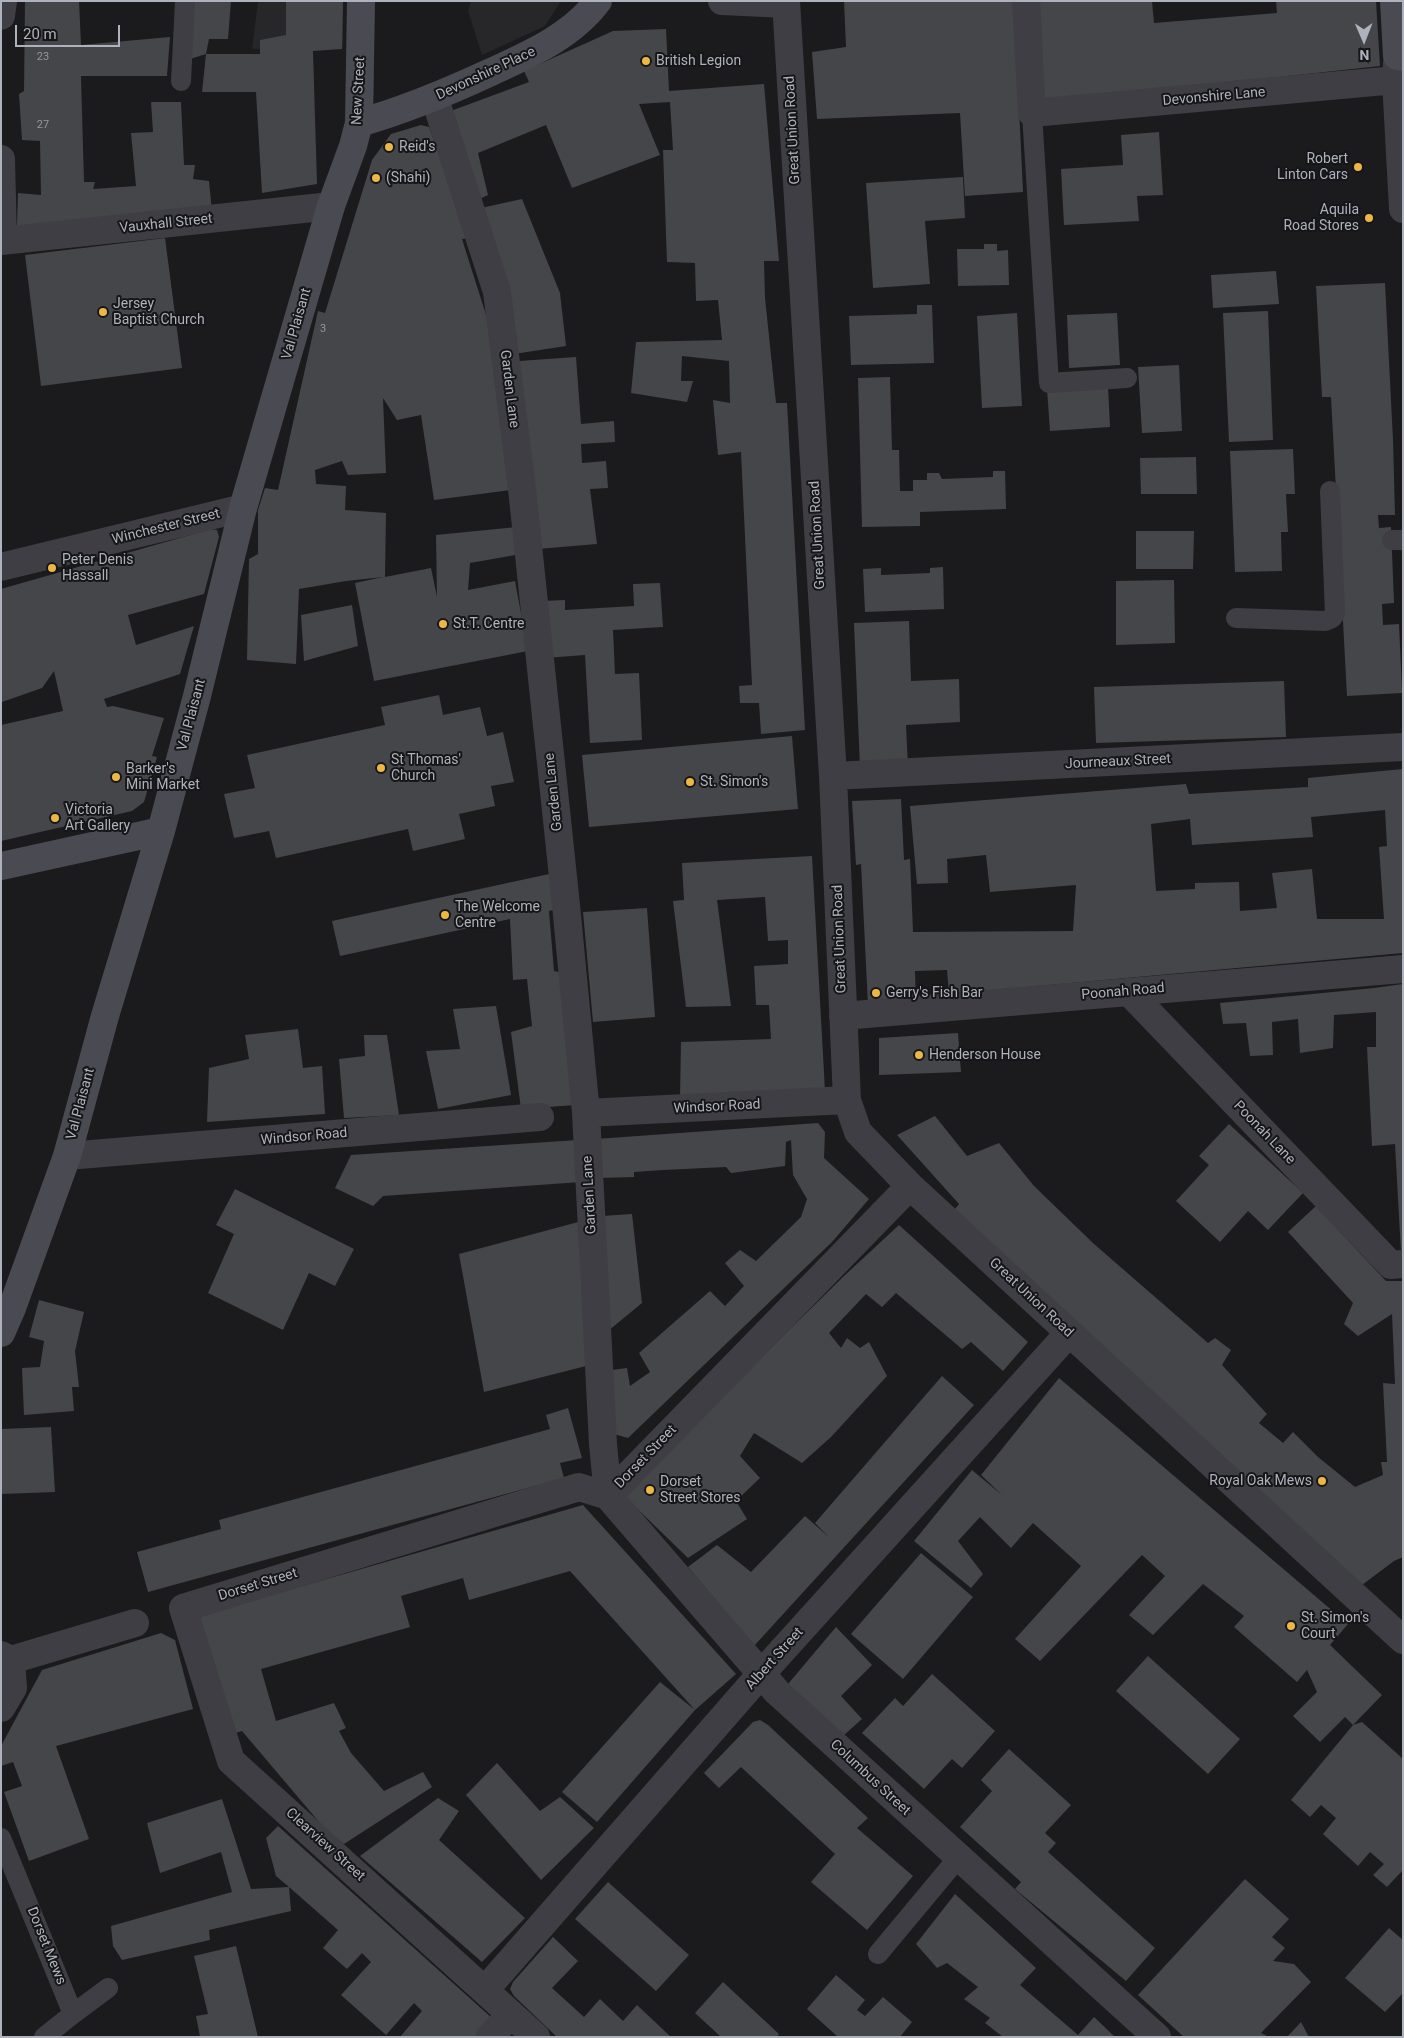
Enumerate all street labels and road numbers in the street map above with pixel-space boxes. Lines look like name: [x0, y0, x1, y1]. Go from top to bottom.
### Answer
street label: Devonshire Place: [434, 44, 538, 104]
street label: New Street: [349, 56, 369, 126]
street label: Great Union Road: [782, 75, 804, 185]
street label: Devonshire Lane: [1162, 84, 1266, 110]
street label: Vauxhall Street: [119, 211, 213, 237]
street label: Val Plaisant: [279, 286, 315, 362]
street label: Garden Lane: [496, 349, 522, 429]
street label: Great Union Road: [807, 480, 829, 590]
street label: Winchester Street: [110, 505, 222, 549]
street label: Val Plaisant: [174, 677, 210, 753]
street label: Journeaux Street: [1065, 751, 1171, 773]
street label: Garden Lane: [542, 752, 566, 832]
street label: Great Union Road: [830, 884, 850, 994]
street label: Poonah Road: [1081, 980, 1165, 1004]
street label: Val Plaisant: [63, 1066, 99, 1142]
street label: Windsor Road: [673, 1096, 761, 1118]
street label: Poonah Lane: [1230, 1098, 1298, 1168]
street label: Windsor Road: [260, 1125, 348, 1149]
street label: Garden Lane: [580, 1155, 600, 1235]
street label: Great Union Road: [985, 1255, 1077, 1341]
street label: Dorset Street: [612, 1422, 680, 1492]
street label: Dorset Street: [217, 1565, 299, 1605]
street label: Albert Street: [743, 1624, 807, 1694]
street label: Columbus Street: [826, 1736, 914, 1820]
street label: Clearview Street: [282, 1805, 368, 1885]
street label: Dorset Mews: [23, 1905, 69, 1987]

